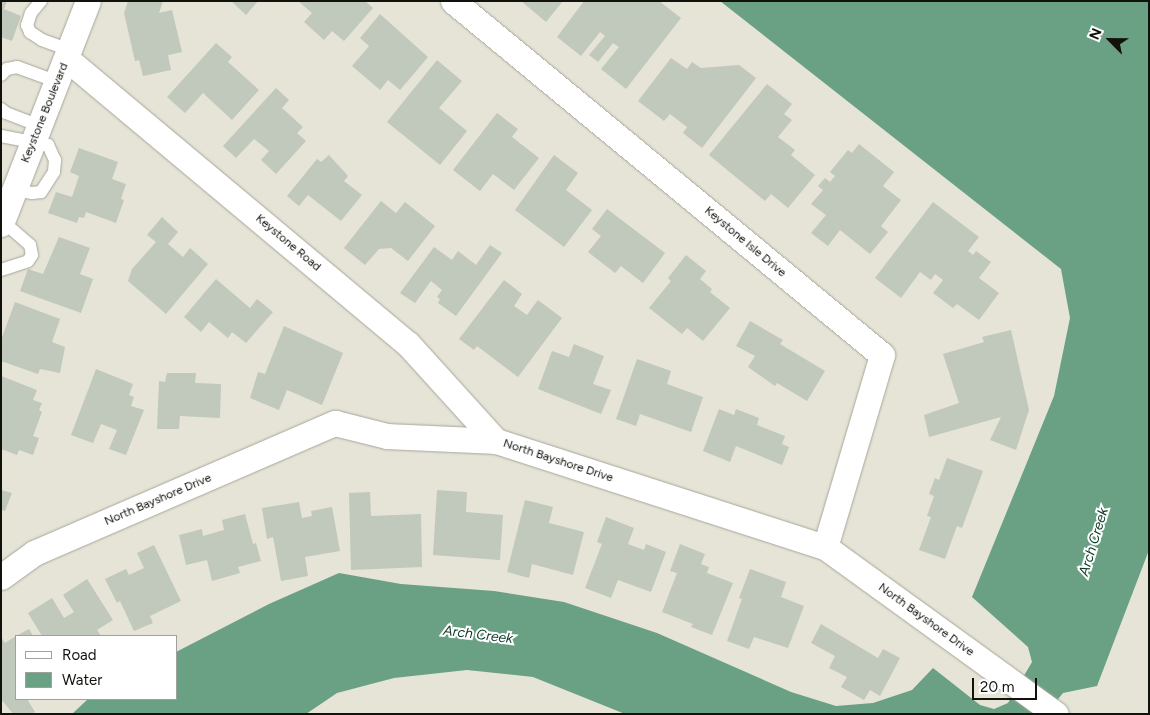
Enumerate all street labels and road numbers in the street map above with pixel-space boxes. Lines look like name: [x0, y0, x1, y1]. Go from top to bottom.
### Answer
street label: Keystone Boulevard: [18, 61, 72, 165]
street label: Keystone Isle Drive: [701, 204, 789, 280]
street label: Keystone Road: [252, 212, 324, 274]
street label: North Bayshore Drive: [501, 436, 615, 486]
street label: North Bayshore Drive: [102, 471, 214, 529]
street label: North Bayshore Drive: [875, 580, 977, 660]

